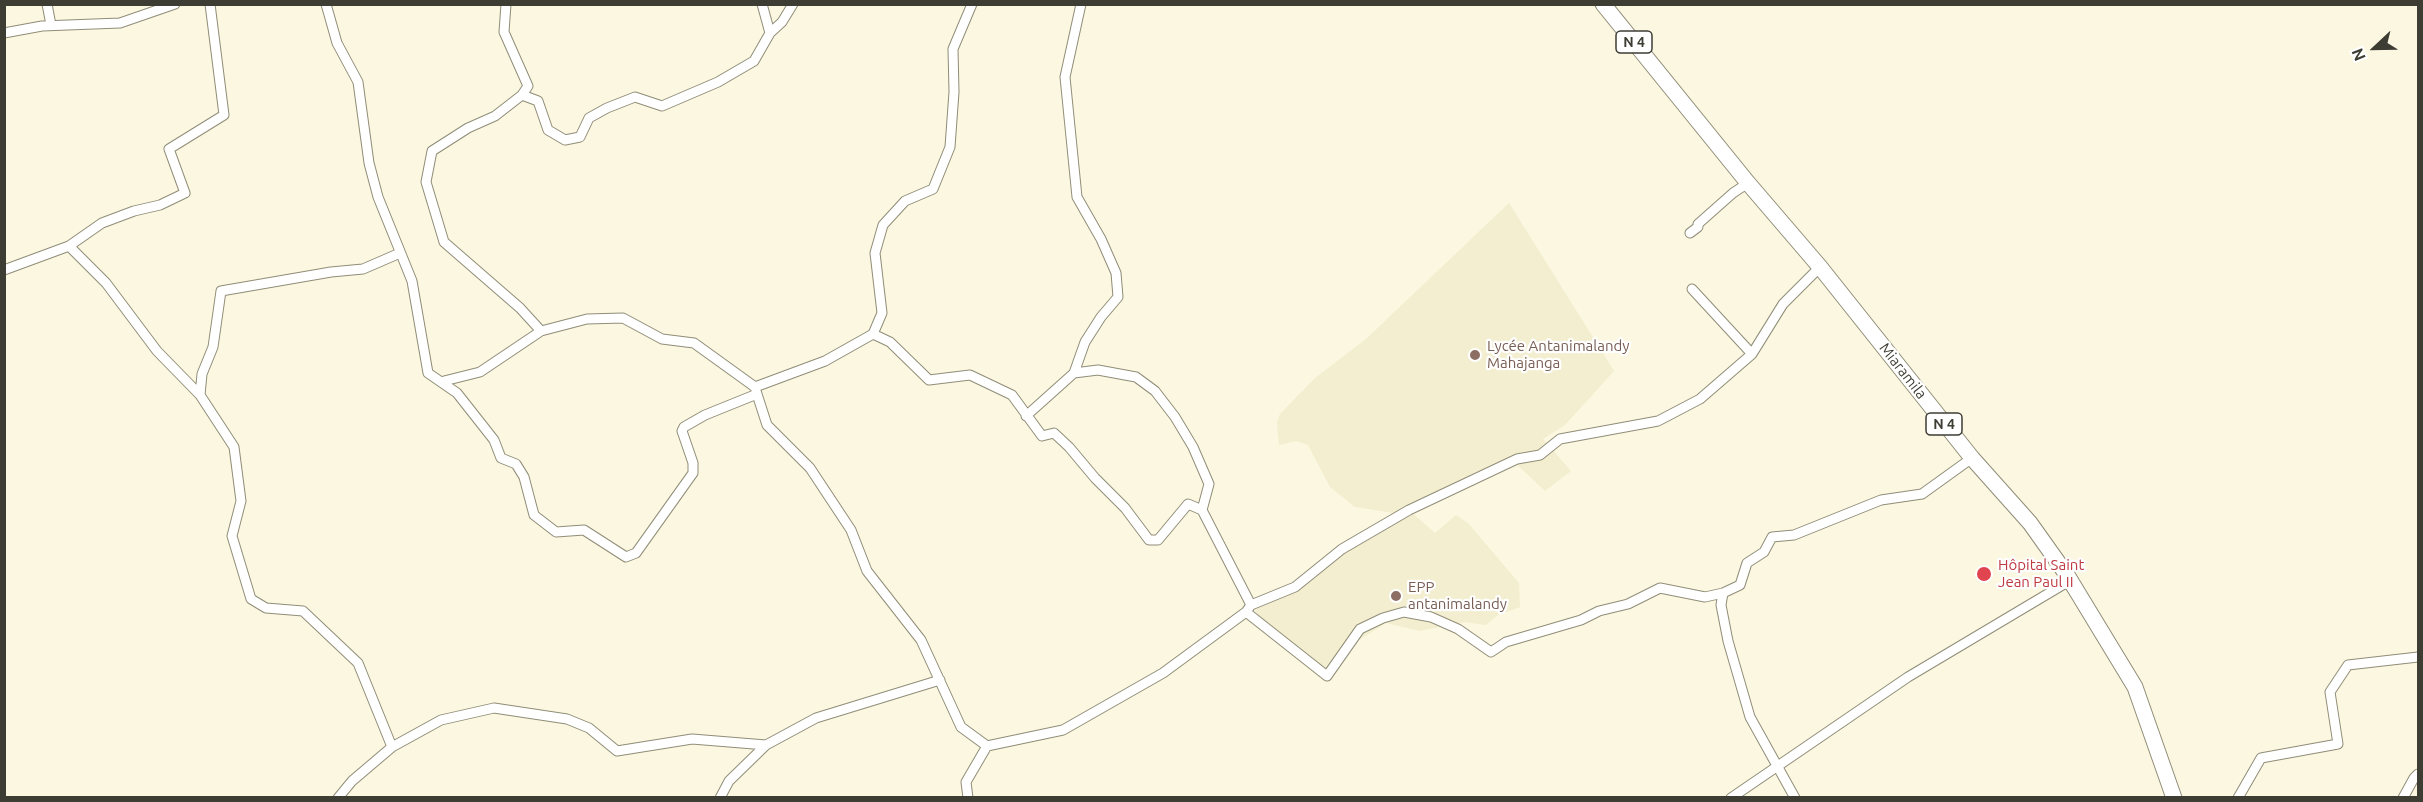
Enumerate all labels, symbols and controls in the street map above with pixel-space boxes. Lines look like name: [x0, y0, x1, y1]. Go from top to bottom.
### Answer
north arrow: [2345, 18, 2405, 78]
road number: N 4: [1616, 31, 1652, 53]
text: N: [2348, 46, 2369, 64]
place label: Lycée Antanimalandy Mahajanga: [1487, 337, 1630, 372]
street label: Miaramila: [1876, 339, 1930, 403]
marker: Lycée Antanimalandy Mahajanga: [1468, 348, 1482, 362]
road number: N 4: [1926, 413, 1962, 435]
place label: Hôpital Saint Jean Paul II: [1998, 556, 2084, 591]
marker: Hôpital Saint Jean Paul II: [1975, 565, 1993, 583]
place label: EPP antanimalandy: [1408, 578, 1507, 613]
marker: EPP antanimalandy: [1389, 589, 1403, 603]

